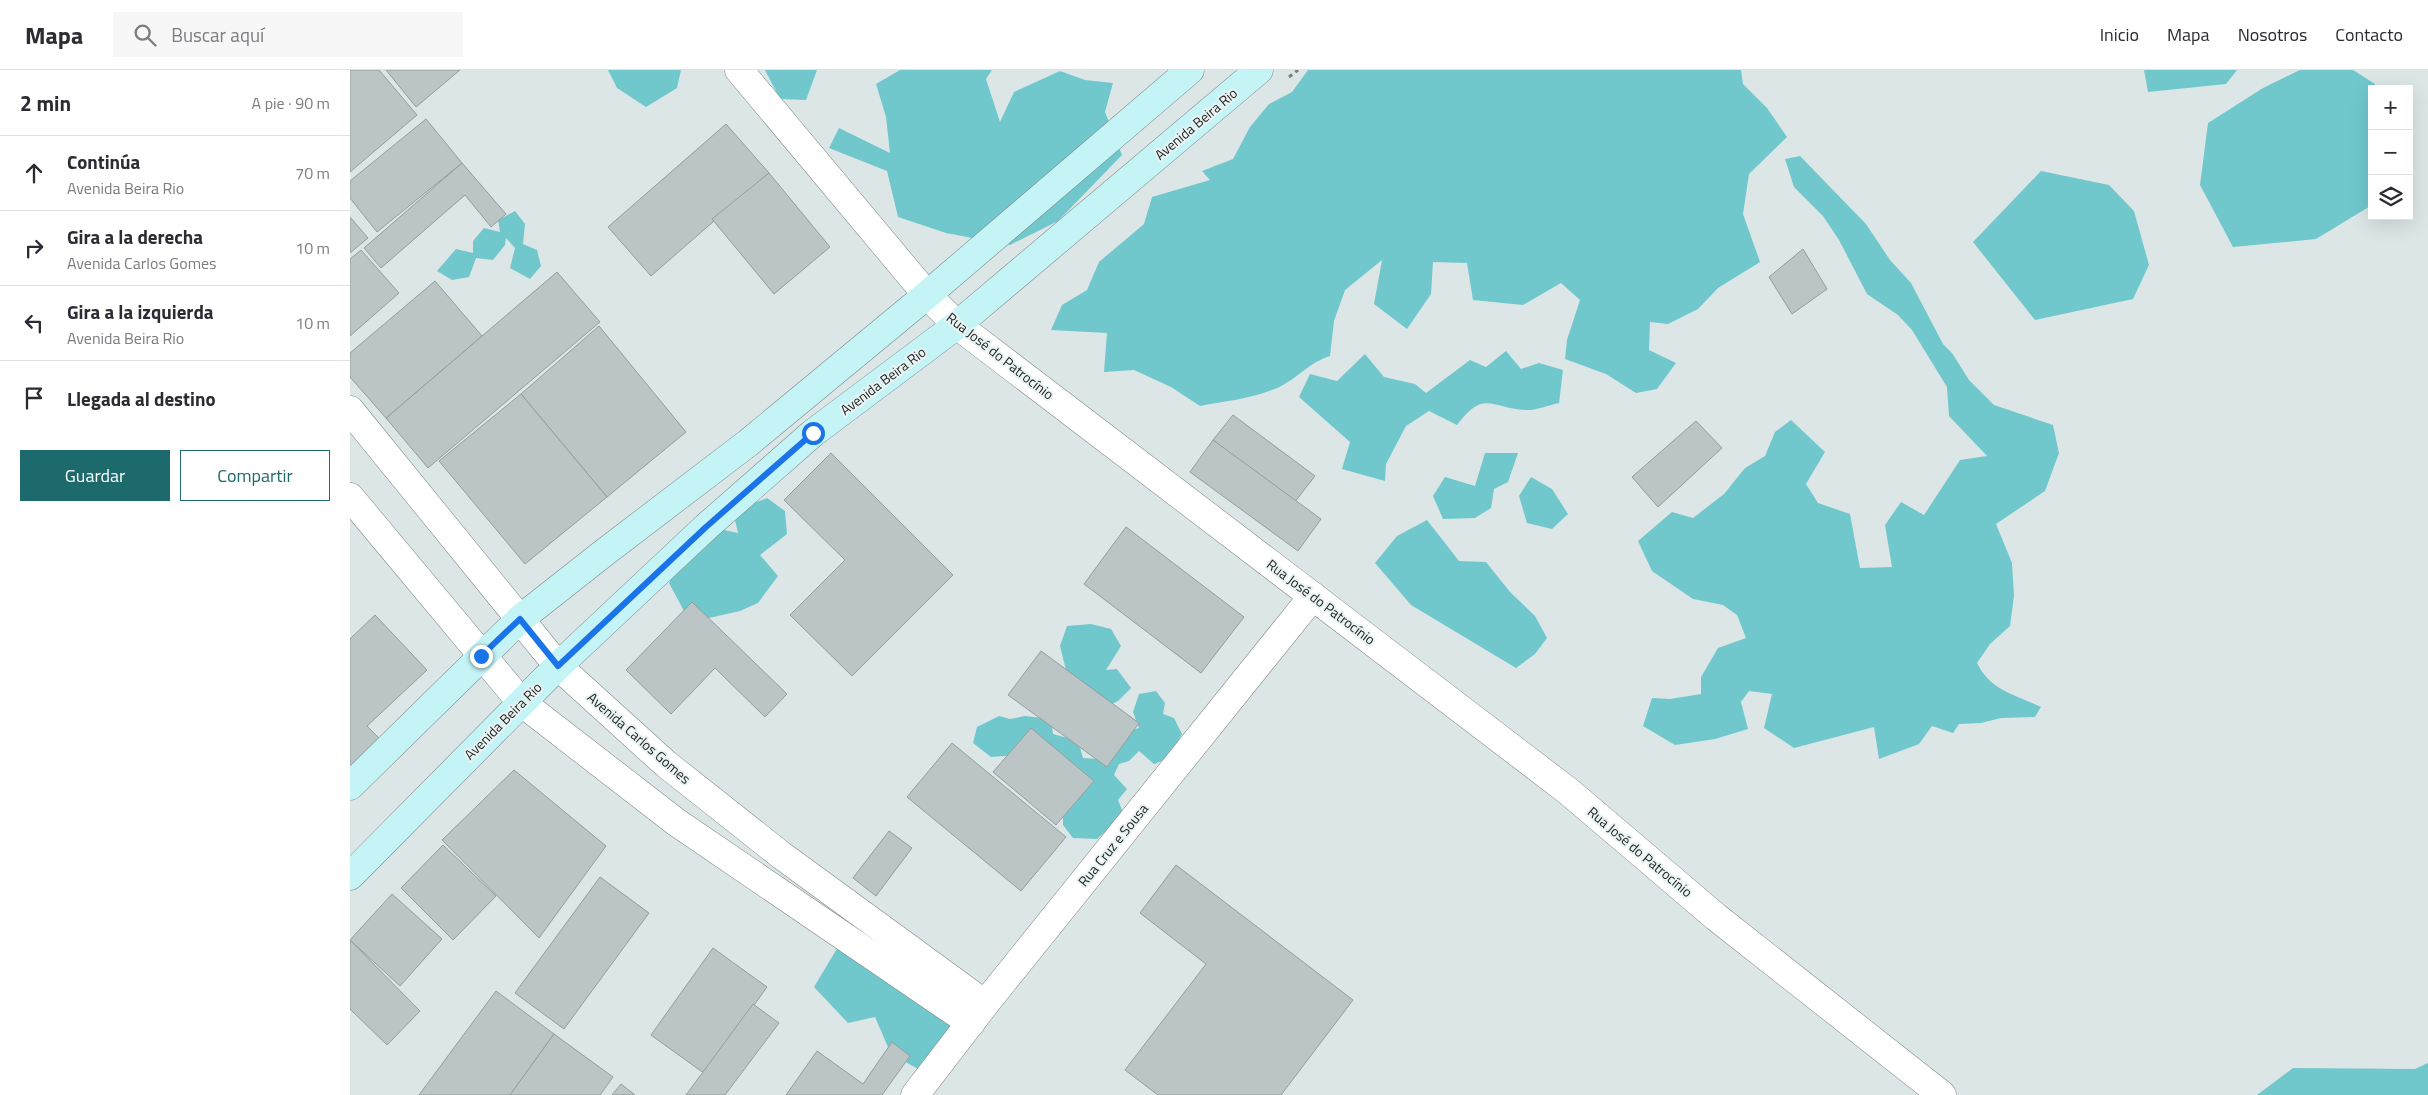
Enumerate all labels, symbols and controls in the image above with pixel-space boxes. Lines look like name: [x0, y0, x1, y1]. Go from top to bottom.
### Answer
search box: [113, 12, 463, 57]
text: Mapa: [25, 17, 83, 53]
text: Buscar aquí: [171, 20, 264, 49]
icon: search: [131, 21, 159, 49]
text: Inicio: [2100, 21, 2139, 48]
text: Mapa: [2167, 21, 2210, 48]
text: Nosotros: [2238, 21, 2307, 48]
text: Contacto: [2335, 21, 2403, 48]
street label: Avenida Beira Rio: [1150, 83, 1242, 165]
map controls: [2368, 85, 2413, 220]
button: +: [2368, 85, 2413, 130]
text: 2 min: [20, 87, 71, 119]
text: A pie · 90 m: [252, 91, 330, 115]
button: −: [2368, 130, 2413, 175]
text: Continúa: [67, 147, 140, 176]
icon: ahead: [20, 159, 48, 187]
text: 70 m: [295, 161, 330, 185]
button: layers: [2368, 175, 2413, 220]
text: Avenida Beira Rio: [67, 176, 184, 200]
text: Gira a la derecha: [67, 222, 203, 251]
icon: right: [20, 234, 48, 262]
text: 10 m: [295, 236, 330, 260]
text: Avenida Carlos Gomes: [67, 251, 217, 275]
text: Gira a la izquierda: [67, 297, 214, 326]
street label: Rua José do Patrocínio: [942, 307, 1059, 404]
icon: left: [20, 309, 48, 337]
text: 10 m: [295, 311, 330, 335]
text: Avenida Beira Rio: [67, 326, 184, 350]
street label: Avenida Beira Rio: [835, 341, 930, 420]
icon: arrive: [20, 384, 48, 412]
text: Llegada al destino: [67, 384, 216, 413]
route start: [802, 422, 825, 445]
button: Guardar: [20, 450, 170, 501]
button: Compartir: [180, 450, 330, 501]
street label: Rua José do Patrocínio: [1263, 554, 1380, 650]
route end: [470, 645, 493, 668]
street label: Avenida Beira Rio: [459, 677, 546, 764]
street label: Avenida Carlos Gomes: [583, 687, 696, 788]
street label: Rua Cruz e Sousa: [1073, 799, 1153, 891]
street label: Rua José do Patrocínio: [1583, 801, 1697, 902]

